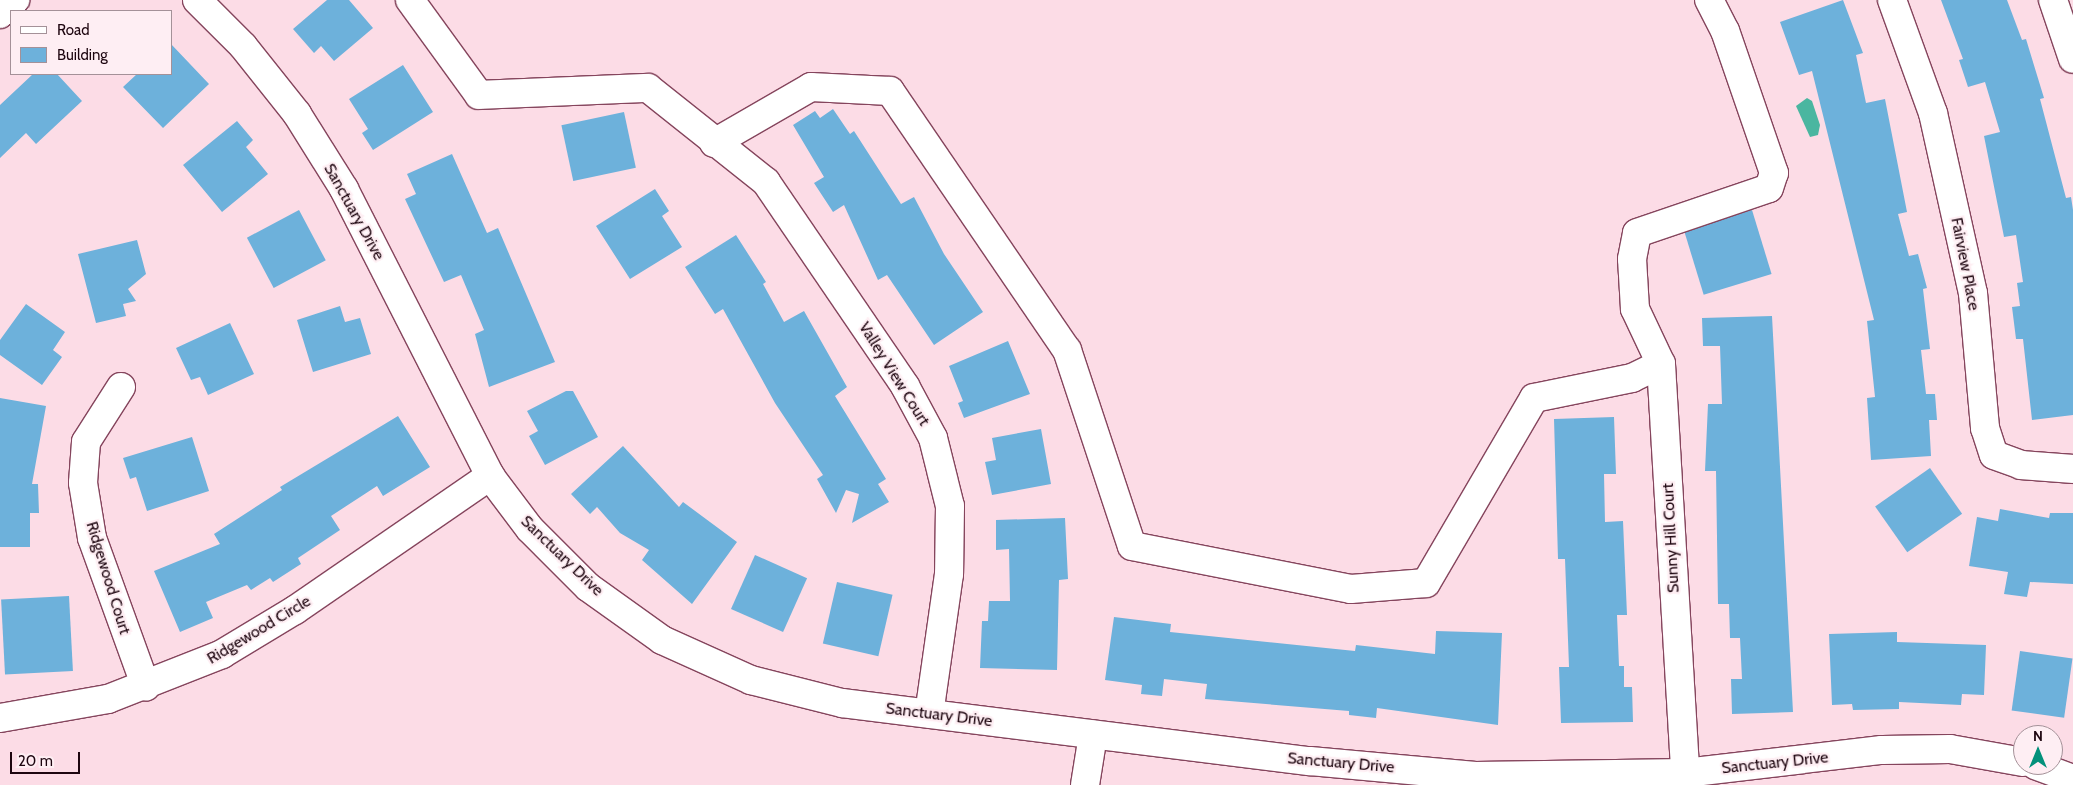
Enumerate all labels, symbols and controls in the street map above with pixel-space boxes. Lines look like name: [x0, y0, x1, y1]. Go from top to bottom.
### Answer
legend: [10, 10, 172, 75]
text: Road: [57, 21, 90, 39]
text: Building: [57, 46, 108, 64]
street label: Sanctuary Drive: [320, 160, 388, 264]
street label: Fairview Place: [1947, 216, 1983, 312]
street label: Valley View Court: [854, 319, 934, 429]
street label: Sunny Hill Court: [1659, 483, 1683, 593]
street label: Sanctuary Drive: [517, 512, 607, 600]
street label: Ridgewood Court: [82, 519, 134, 637]
street label: Ridgewood Circle: [204, 592, 314, 668]
street label: Sanctuary Drive: [885, 699, 993, 731]
north arrow: [2013, 725, 2063, 775]
text: N: [2033, 727, 2043, 745]
scale bar: [12, 742, 82, 774]
street label: Sanctuary Drive: [1721, 748, 1829, 778]
street label: Sanctuary Drive: [1287, 749, 1395, 777]
text: 20 m: [18, 752, 53, 770]

